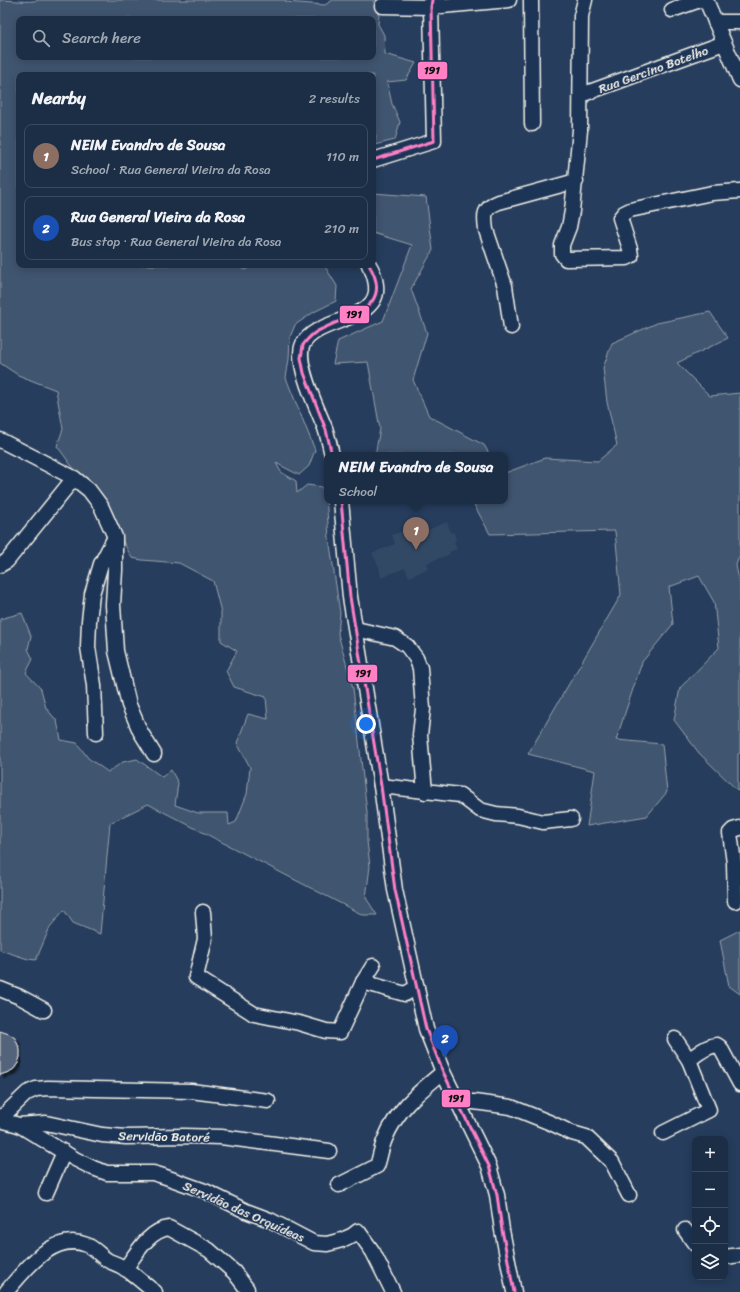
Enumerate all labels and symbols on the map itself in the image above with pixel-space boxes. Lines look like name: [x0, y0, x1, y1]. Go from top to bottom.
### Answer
street label: Rua Gercino Botelho: [595, 39, 712, 100]
line badge: 191: [417, 61, 448, 80]
text: 191: [424, 61, 440, 80]
line badge: 191: [339, 305, 370, 324]
text: 191: [346, 305, 362, 324]
pin: 1: [403, 517, 429, 550]
line badge: 191: [347, 664, 378, 683]
text: 191: [355, 664, 371, 683]
your location: [356, 714, 376, 734]
pin: 2: [432, 1025, 458, 1058]
line badge: 191: [441, 1089, 471, 1108]
text: 191: [448, 1089, 464, 1108]
street label: Servidão Batoré: [118, 1124, 211, 1149]
street label: Servidão das Orquídeas: [179, 1174, 309, 1249]

